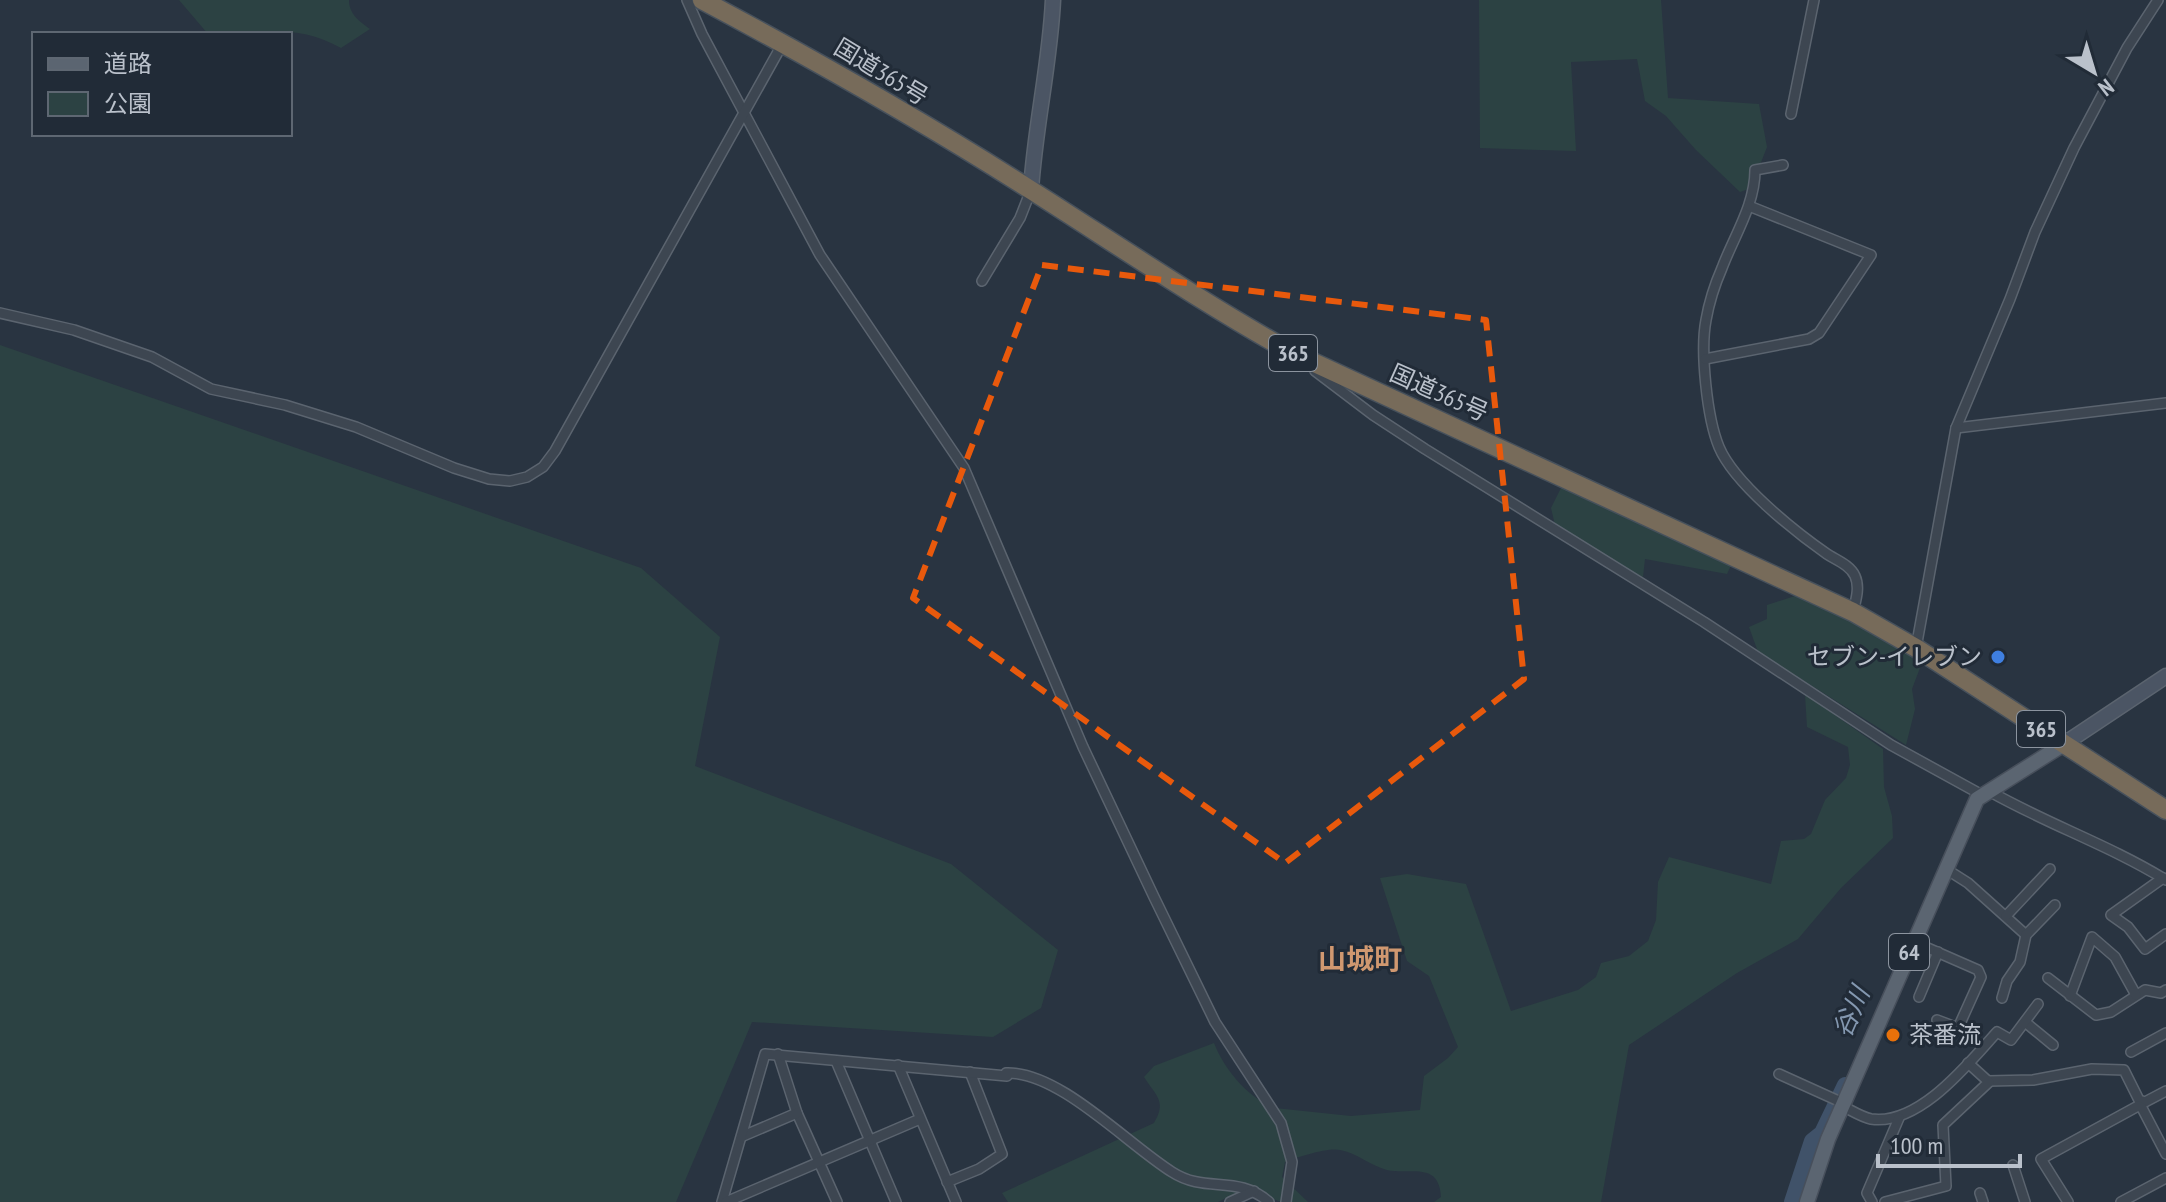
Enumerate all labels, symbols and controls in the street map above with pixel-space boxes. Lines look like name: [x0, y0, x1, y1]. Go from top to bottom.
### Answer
street label: 国道365号: [829, 31, 934, 112]
legend: [32, 32, 292, 136]
north arrow: [2054, 32, 2134, 112]
text: 道路: [104, 48, 152, 79]
text: N: [2093, 73, 2120, 102]
text: 公園: [104, 88, 152, 119]
road number: 365: [1269, 335, 1317, 371]
street label: 国道365号: [1385, 357, 1493, 428]
place label: セブン-イレブン: [1807, 641, 1982, 672]
marker: セブン-イレブン: [1989, 648, 2007, 666]
road number: 365: [2017, 711, 2065, 747]
road number: 64: [1889, 934, 1929, 970]
district label: 山城町: [1318, 940, 1402, 977]
water label: 谷川: [1825, 979, 1877, 1042]
place label: 茶番流: [1909, 1019, 1981, 1050]
marker: 茶番流: [1884, 1026, 1902, 1044]
scale bar: [1878, 1118, 2020, 1168]
text: 100 m: [1890, 1130, 1943, 1161]

